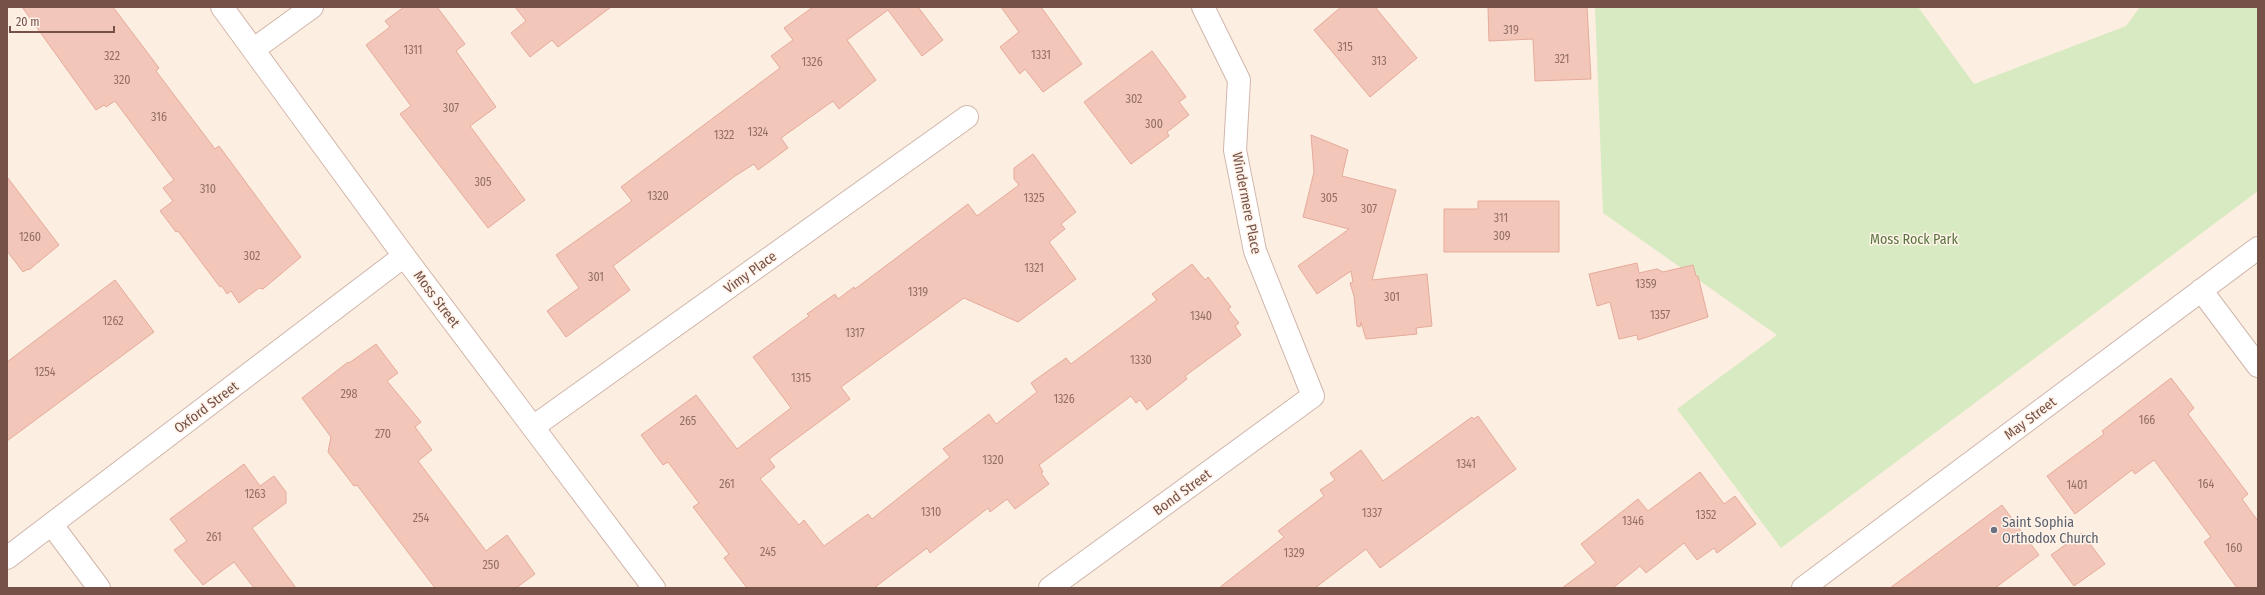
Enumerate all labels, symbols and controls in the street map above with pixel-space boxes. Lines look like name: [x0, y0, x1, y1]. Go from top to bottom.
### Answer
scale bar: [10, 8, 114, 34]
text: 20 m: [16, 15, 40, 29]
house number: 319: [1503, 23, 1519, 37]
house number: 315: [1337, 40, 1353, 54]
house number: 1311: [404, 43, 423, 57]
house number: 1331: [1031, 48, 1051, 62]
house number: 322: [104, 49, 120, 63]
house number: 321: [1554, 52, 1570, 66]
house number: 313: [1371, 54, 1387, 68]
house number: 1326: [801, 55, 823, 69]
house number: 320: [114, 73, 130, 87]
house number: 302: [1126, 92, 1142, 106]
house number: 307: [443, 101, 459, 115]
house number: 316: [151, 110, 167, 124]
house number: 300: [1145, 117, 1163, 131]
house number: 1324: [748, 125, 769, 139]
house number: 1322: [714, 128, 734, 142]
street label: Windermere Place: [1228, 151, 1265, 256]
house number: 305: [474, 175, 492, 189]
house number: 310: [200, 182, 216, 196]
house number: 1320: [647, 189, 669, 203]
house number: 1325: [1024, 191, 1045, 205]
house number: 305: [1320, 191, 1338, 205]
house number: 307: [1361, 202, 1377, 216]
house number: 311: [1494, 211, 1508, 225]
house number: 309: [1493, 229, 1511, 243]
house number: 1260: [19, 230, 41, 244]
park label: Moss Rock Park: [1870, 231, 1958, 248]
street label: Vimy Place: [721, 248, 780, 297]
house number: 302: [244, 249, 260, 263]
house number: 1321: [1024, 261, 1044, 275]
street label: Moss Street: [410, 267, 464, 331]
house number: 301: [588, 270, 604, 284]
house number: 1359: [1635, 277, 1657, 291]
house number: 1319: [908, 285, 928, 299]
house number: 301: [1384, 290, 1400, 304]
house number: 1357: [1650, 308, 1670, 322]
house number: 1340: [1190, 309, 1212, 323]
house number: 1262: [102, 314, 124, 328]
house number: 1317: [845, 326, 865, 340]
house number: 1330: [1130, 353, 1152, 367]
house number: 1254: [34, 365, 56, 379]
house number: 1315: [791, 371, 811, 385]
street label: Oxford Street: [171, 377, 242, 437]
house number: 298: [340, 387, 358, 401]
house number: 1326: [1053, 392, 1075, 406]
street label: May Street: [2001, 393, 2060, 443]
house number: 166: [2139, 413, 2155, 427]
house number: 265: [680, 414, 697, 428]
house number: 270: [375, 427, 391, 441]
house number: 1320: [982, 453, 1004, 467]
house number: 1341: [1456, 457, 1476, 471]
street label: Bond Street: [1150, 465, 1215, 519]
house number: 261: [719, 477, 735, 491]
house number: 164: [2198, 477, 2214, 491]
house number: 1401: [2066, 478, 2088, 492]
house number: 1263: [244, 487, 266, 501]
house number: 1310: [921, 505, 941, 519]
house number: 1337: [1362, 506, 1382, 520]
house number: 1352: [1696, 508, 1716, 522]
house number: 254: [413, 511, 429, 525]
house number: 1346: [1622, 514, 1644, 528]
place label: Saint Sophia Orthodox Church: [2002, 514, 2099, 547]
marker: Saint Sophia Orthodox Church: [1989, 525, 1999, 535]
house number: 261: [206, 530, 222, 544]
house number: 160: [2226, 541, 2242, 555]
house number: 245: [760, 545, 777, 559]
house number: 1329: [1283, 546, 1305, 560]
house number: 250: [482, 558, 500, 572]

